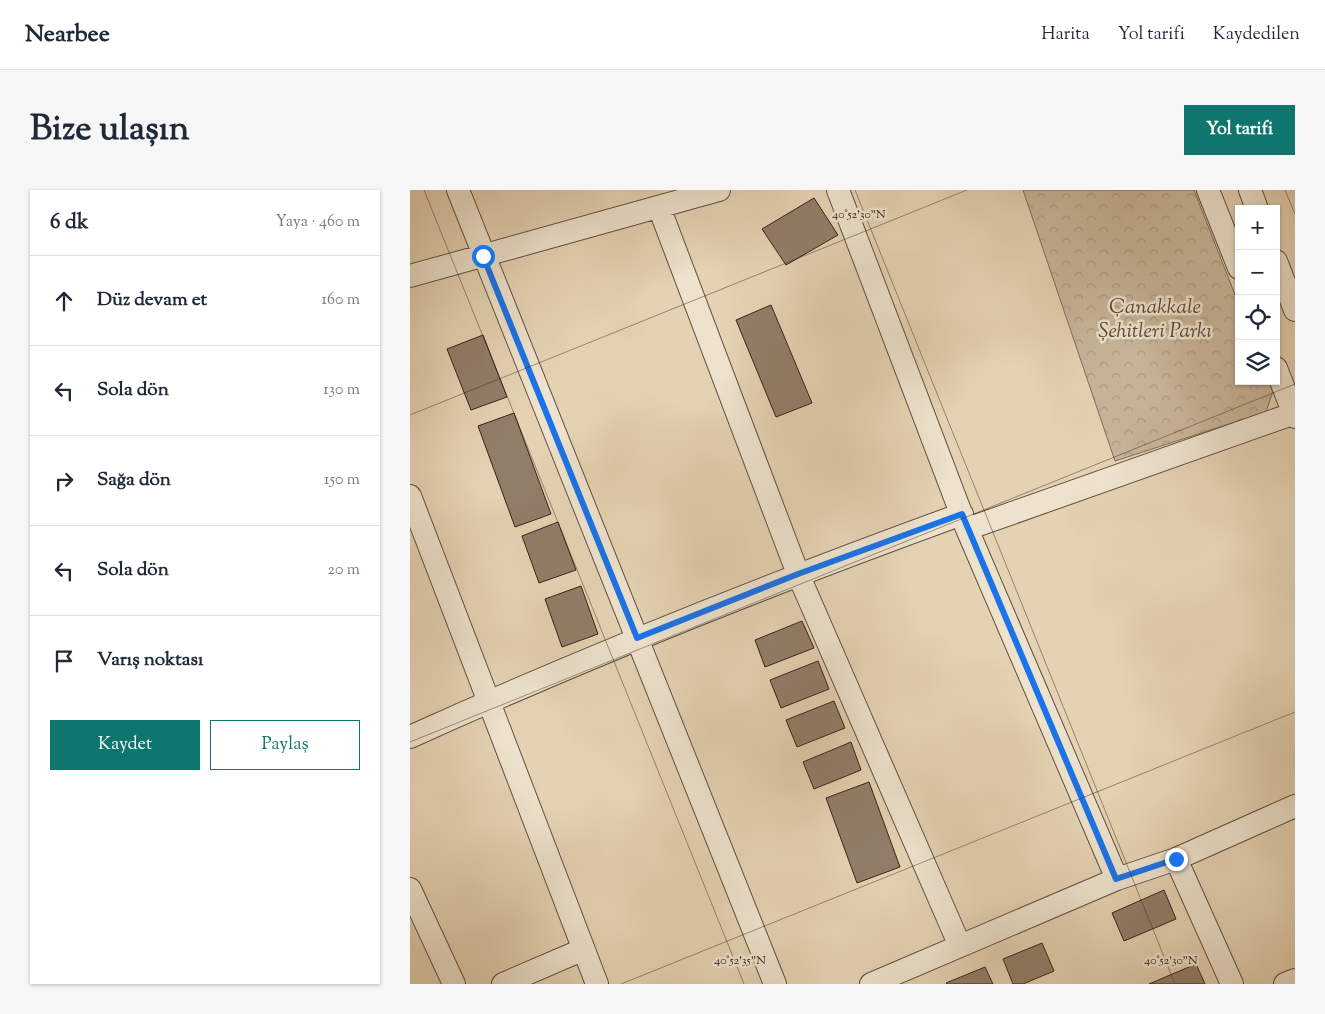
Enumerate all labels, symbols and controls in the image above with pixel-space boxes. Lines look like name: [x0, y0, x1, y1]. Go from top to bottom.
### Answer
text: Nearbee: [25, 18, 110, 52]
text: Harita: [1041, 22, 1090, 48]
text: Yol tarifi: [1118, 22, 1185, 48]
text: Kaydedilen: [1213, 22, 1300, 48]
text: Bize ulaşın: [30, 105, 189, 156]
button: Yol tarifi: [1184, 105, 1295, 155]
map controls: [1235, 205, 1280, 385]
button: +: [1235, 205, 1280, 250]
text: 40°52'30"N: [832, 206, 886, 224]
text: 6 dk: [50, 208, 88, 238]
text: Yaya · 460 m: [275, 211, 360, 234]
route start: [472, 245, 495, 268]
button: −: [1235, 250, 1280, 295]
icon: ahead: [50, 287, 78, 315]
text: Düz devam et: [97, 287, 207, 314]
text: 160 m: [322, 289, 360, 312]
park label: Çanakkale Şehitleri Parkı: [1098, 293, 1212, 347]
button: locate: [1235, 295, 1280, 340]
button: layers: [1235, 340, 1280, 385]
icon: left: [50, 377, 78, 405]
text: Sola dön: [97, 377, 169, 404]
text: 130 m: [323, 379, 360, 402]
icon: right: [50, 467, 78, 495]
text: Sağa dön: [97, 467, 171, 494]
text: 150 m: [324, 469, 360, 492]
icon: left: [50, 557, 78, 585]
text: Sola dön: [97, 557, 169, 584]
text: 20 m: [327, 559, 360, 582]
icon: arrive: [50, 647, 78, 675]
text: Varış noktası: [97, 647, 203, 674]
button: Kaydet: [50, 720, 200, 770]
button: Paylaş: [210, 720, 360, 770]
route end: [1165, 848, 1188, 871]
text: 40°52'35"N: [714, 952, 766, 970]
text: 40°52'30"N: [1144, 952, 1198, 970]

